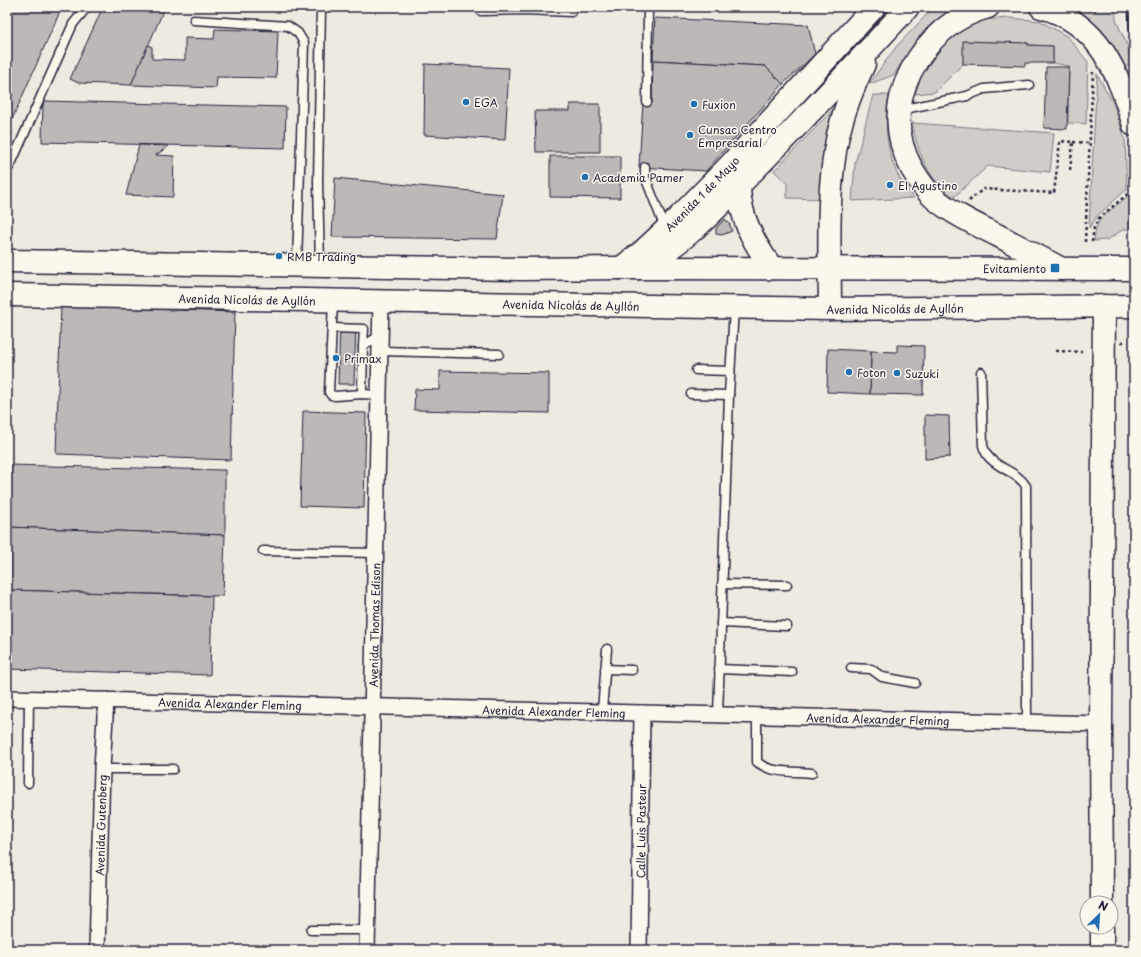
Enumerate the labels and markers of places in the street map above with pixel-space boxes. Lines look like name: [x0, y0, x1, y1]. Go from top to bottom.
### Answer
place label: EGA: [474, 94, 498, 111]
place label: Fuxion: [702, 96, 736, 113]
marker: EGA: [461, 97, 471, 107]
marker: Fuxion: [689, 99, 699, 109]
place label: Cunsac Centro Empresarial: [698, 121, 777, 151]
marker: Cunsac Centro Empresarial: [685, 130, 695, 140]
place label: Academia Pamer: [593, 169, 685, 186]
marker: Academia Pamer: [580, 172, 590, 182]
place label: El Agustino: [898, 177, 957, 194]
marker: El Agustino: [885, 180, 895, 190]
place label: RMB Trading: [287, 248, 356, 265]
marker: RMB Trading: [274, 251, 284, 261]
place label: Evitamiento: [983, 260, 1046, 277]
marker: Evitamiento: [1049, 262, 1061, 274]
place label: Primax: [344, 350, 382, 367]
marker: Primax: [331, 353, 341, 363]
place label: Foton: [857, 364, 886, 381]
place label: Suzuki: [905, 365, 939, 382]
marker: Foton: [844, 367, 854, 377]
marker: Suzuki: [892, 368, 902, 378]

